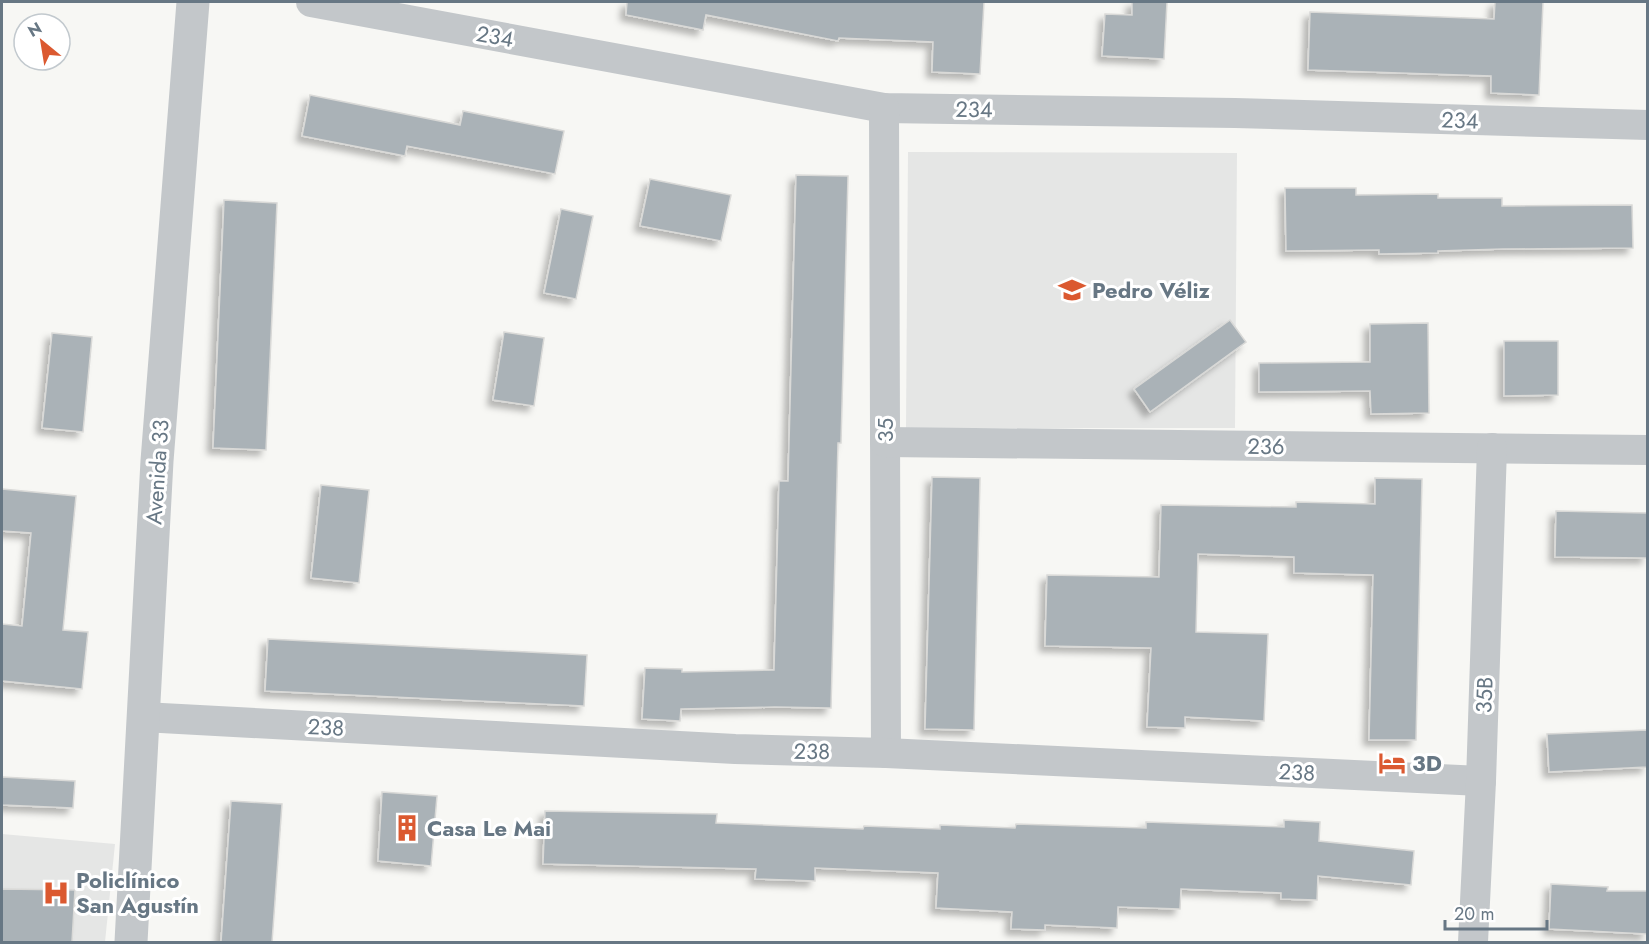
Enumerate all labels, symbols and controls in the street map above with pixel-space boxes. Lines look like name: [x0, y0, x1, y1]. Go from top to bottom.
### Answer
north arrow: [12, 12, 72, 72]
text: N: [23, 16, 46, 43]
street label: 234: [474, 17, 516, 55]
street label: 234: [955, 93, 993, 125]
street label: 234: [1441, 103, 1479, 137]
place label: Pedro Véliz: [1092, 274, 1211, 306]
school or university icon: Pedro Véliz: [1057, 275, 1087, 305]
street label: Avenida 33: [137, 418, 177, 526]
street label: 35: [869, 418, 901, 442]
street label: 236: [1247, 430, 1285, 462]
street label: 35B: [1467, 676, 1501, 714]
street label: 238: [307, 710, 345, 744]
street label: 238: [793, 735, 831, 767]
place label: 3D: [1412, 747, 1442, 779]
hotel icon: 3D: [1377, 748, 1407, 778]
street label: 238: [1278, 755, 1316, 789]
place label: Casa Le Mai: [427, 812, 551, 844]
building icon: Casa Le Mai: [392, 813, 422, 843]
place label: Policlínico San Agustín: [76, 864, 199, 921]
hospital icon: Policlínico San Agustín: [41, 878, 71, 908]
scale bar: [1445, 893, 1547, 931]
text: 20 m: [1454, 901, 1494, 927]

